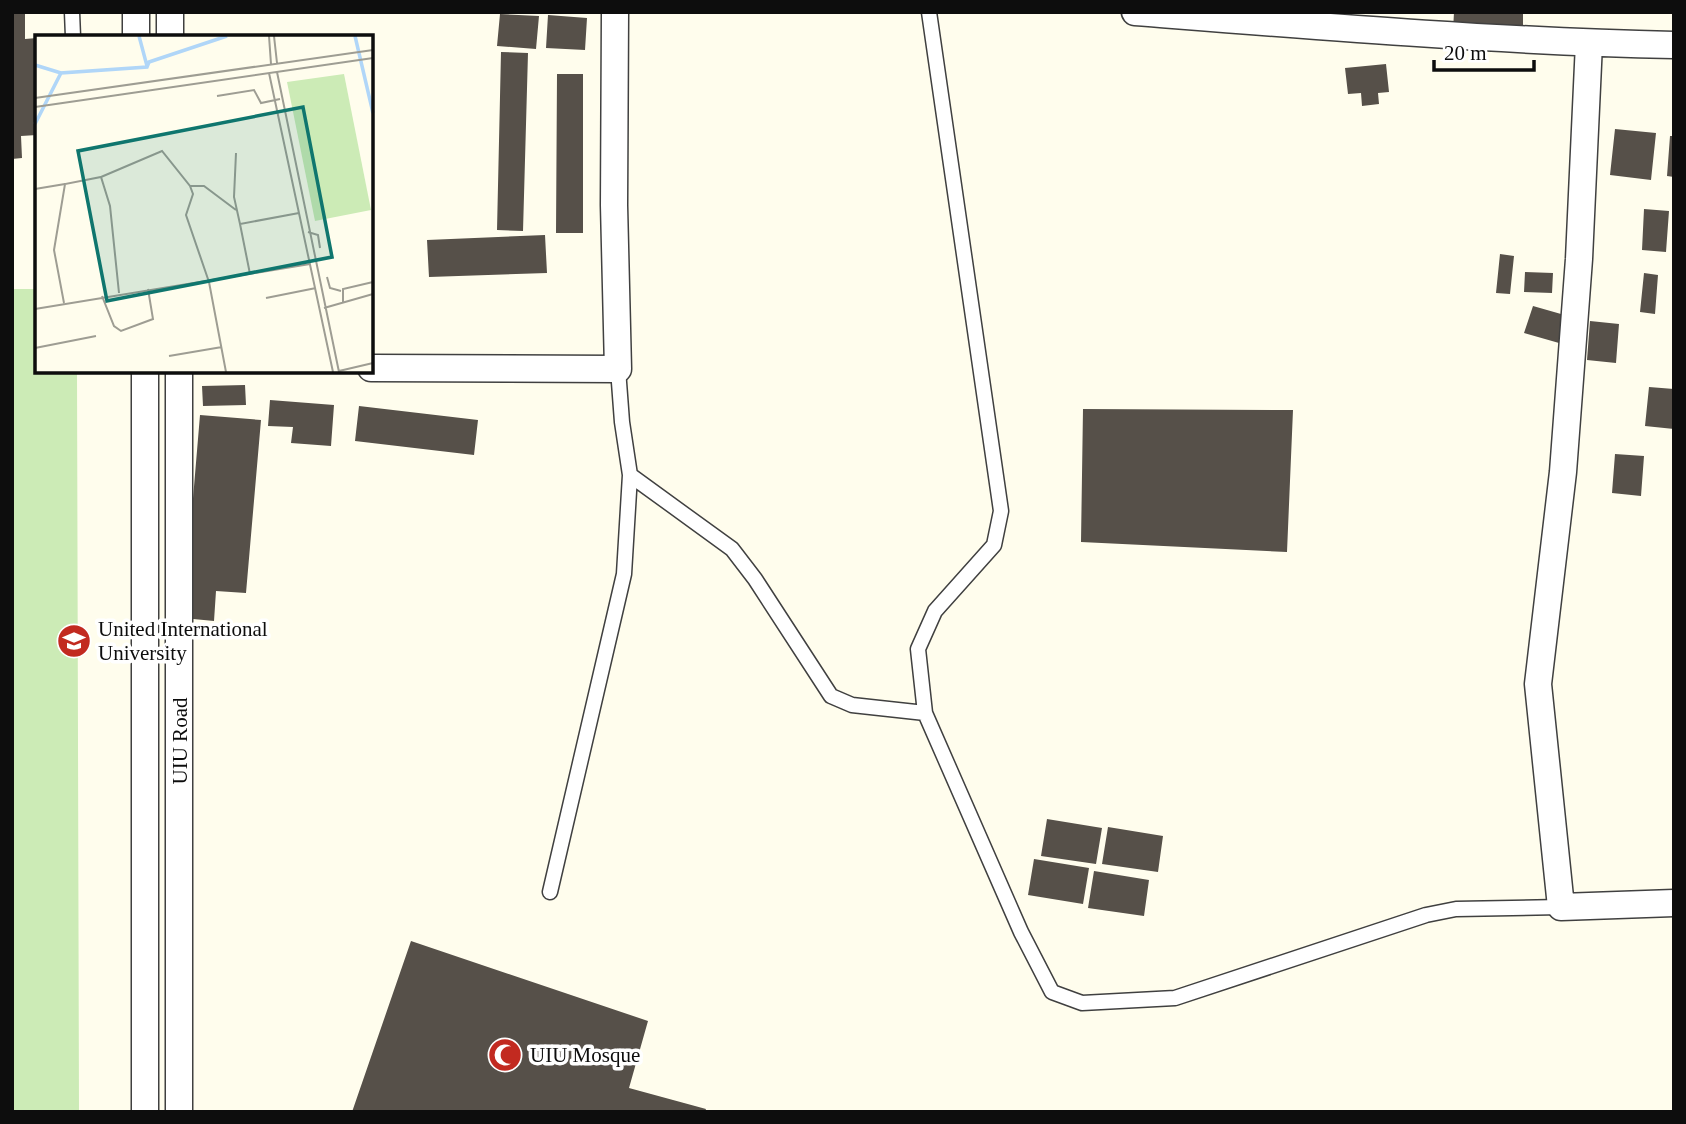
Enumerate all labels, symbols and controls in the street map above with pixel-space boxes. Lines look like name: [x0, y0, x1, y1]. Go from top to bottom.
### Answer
scale bar: [1434, 28, 1534, 72]
inset map: [35, 35, 373, 373]
text: 20 m: [1444, 41, 1487, 65]
place label: United International University: [98, 617, 268, 665]
school or university icon: United International University: [55, 622, 93, 660]
street label: UIU Road: [168, 697, 192, 784]
mosque icon: UIU Mosque: [486, 1036, 524, 1074]
place label: UIU Mosque: [530, 1043, 640, 1067]

